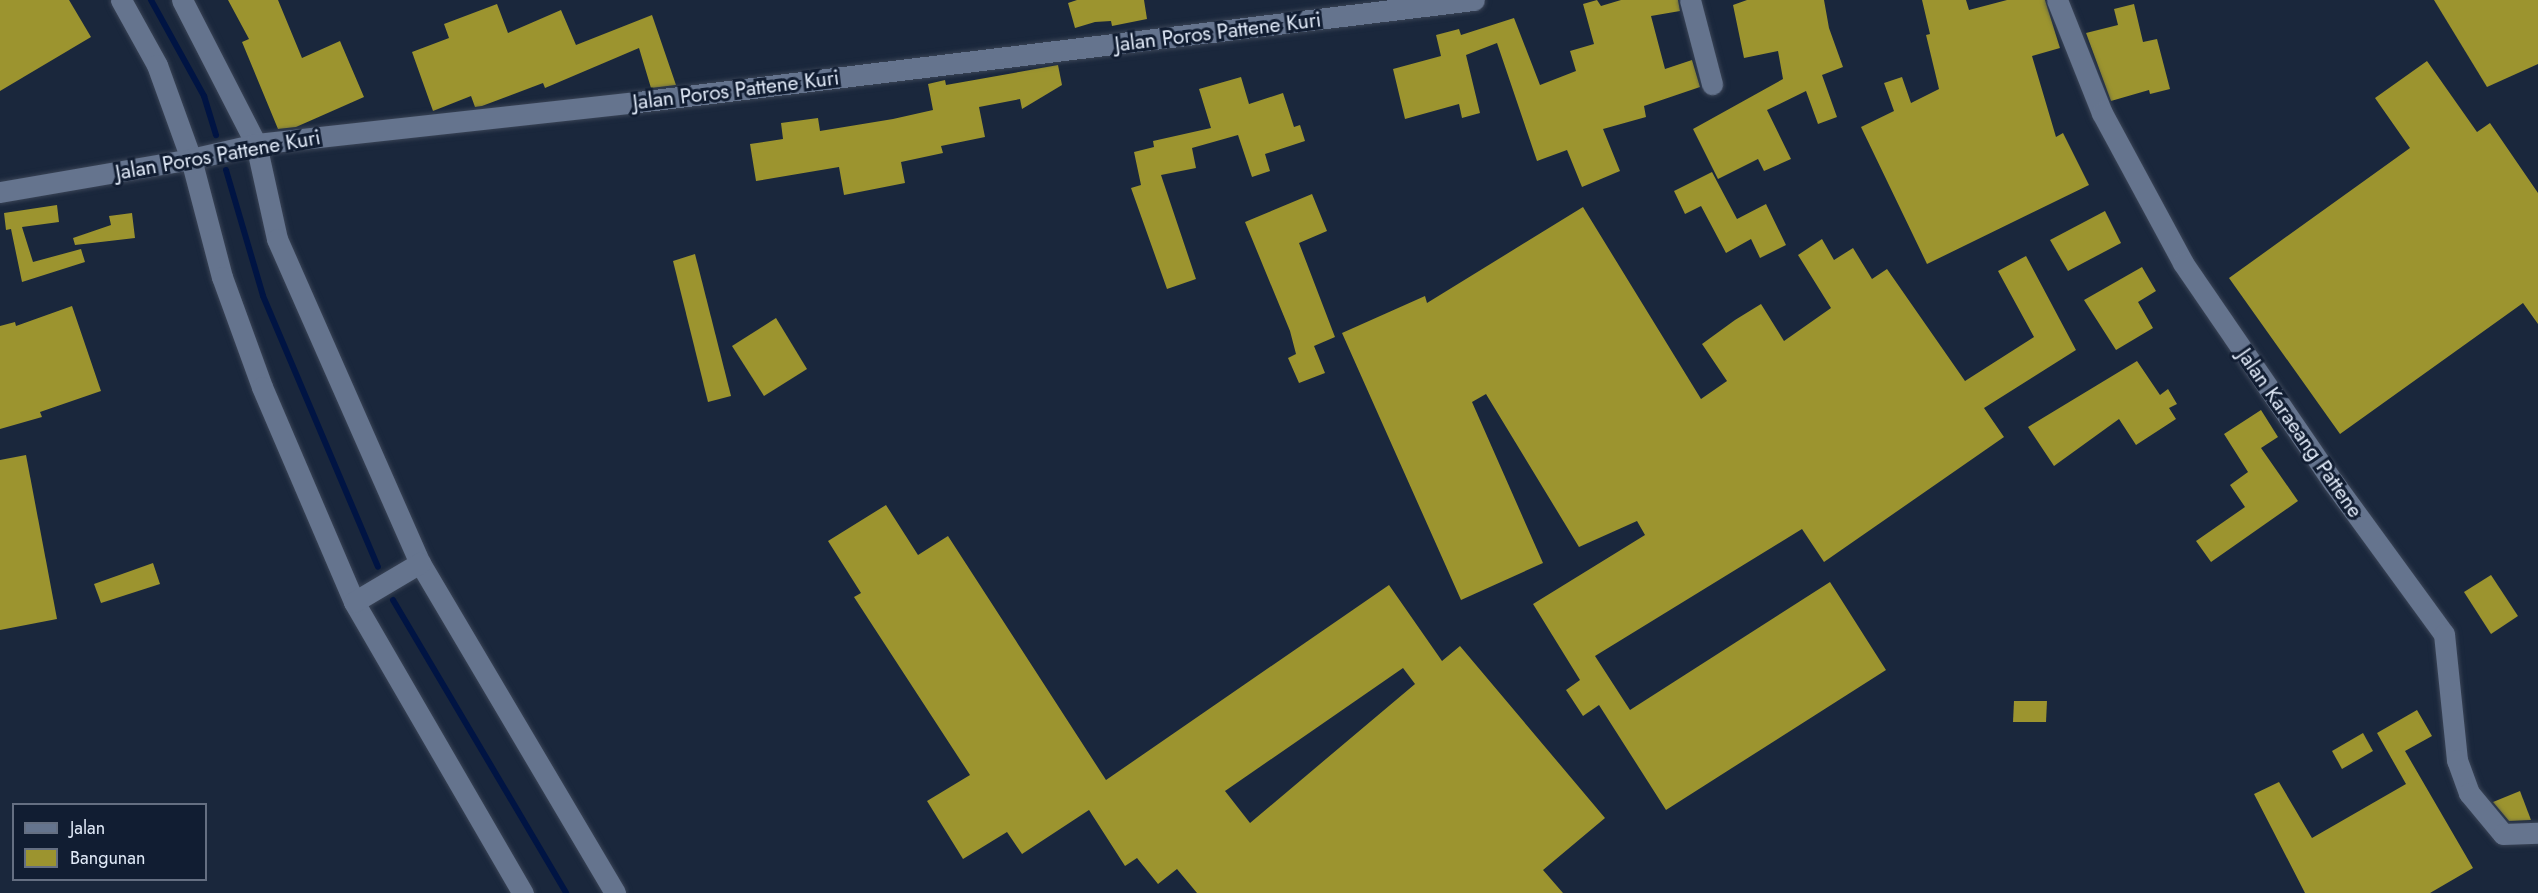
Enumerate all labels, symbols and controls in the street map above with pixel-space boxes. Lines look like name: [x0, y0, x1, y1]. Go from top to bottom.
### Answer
street label: Jalan Poros Pattene Kuri: [1113, 7, 1323, 57]
street label: Jalan Poros Pattene Kuri: [631, 65, 841, 115]
street label: Jalan Poros Pattene Kuri: [113, 125, 323, 185]
street label: Jalan Karaeang Pattene: [2232, 344, 2368, 522]
legend: [12, 803, 207, 881]
text: Jalan: [70, 815, 105, 841]
text: Bangunan: [70, 845, 145, 871]

